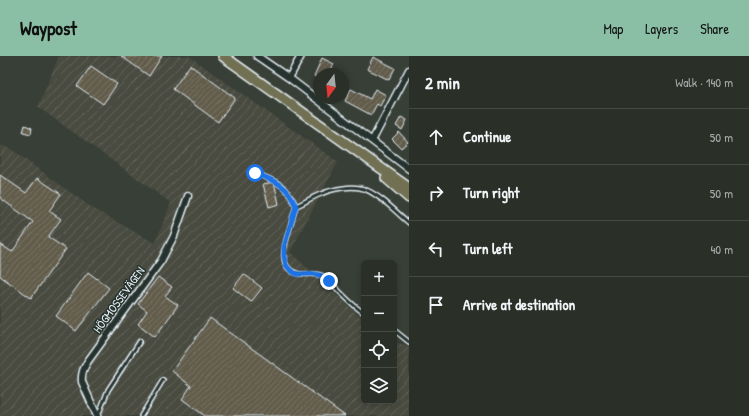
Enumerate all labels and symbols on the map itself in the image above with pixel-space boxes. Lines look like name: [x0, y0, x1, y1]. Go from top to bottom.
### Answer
north arrow: [313, 68, 349, 104]
route start: [246, 164, 264, 182]
street label: HÖGMOSSEVÄGEN: [89, 263, 148, 336]
route end: [320, 272, 338, 290]

